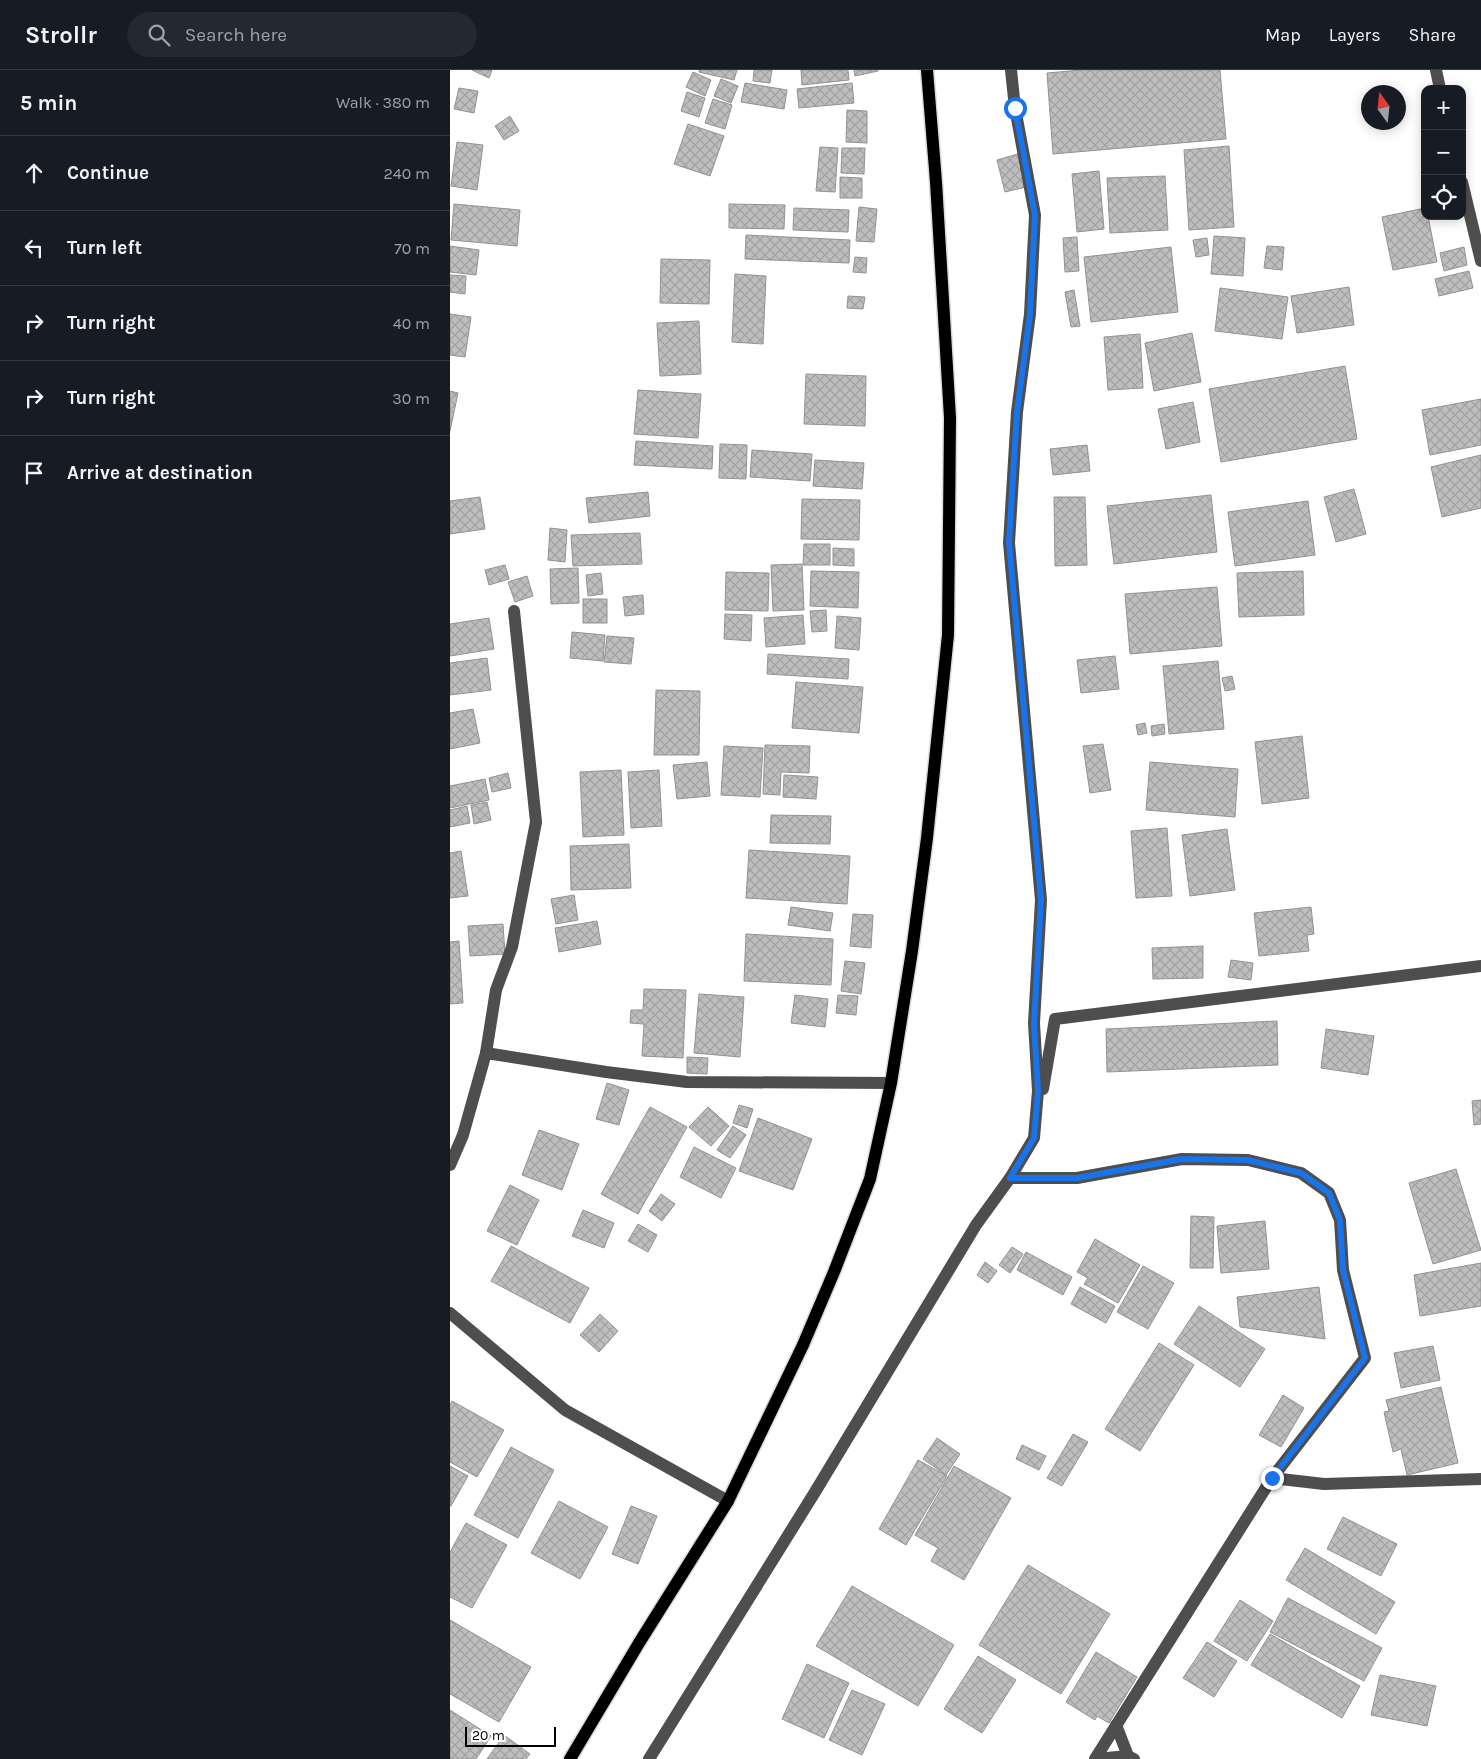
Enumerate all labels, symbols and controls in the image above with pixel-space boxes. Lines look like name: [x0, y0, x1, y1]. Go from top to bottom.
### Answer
search box: [127, 12, 477, 57]
text: Strollr: [25, 21, 97, 49]
icon: search: [145, 21, 173, 49]
text: Search here: [185, 24, 287, 46]
text: Map: [1265, 24, 1301, 46]
text: Layers: [1329, 24, 1381, 46]
text: Share: [1409, 24, 1456, 46]
north arrow: [1361, 85, 1406, 130]
map controls: [1421, 85, 1466, 220]
button: +: [1421, 85, 1466, 130]
text: 5 min: [20, 91, 77, 115]
text: Walk · 380 m: [336, 93, 430, 112]
route start: [1004, 97, 1027, 120]
button: −: [1421, 130, 1466, 175]
icon: ahead: [20, 159, 48, 187]
text: Continue: [67, 162, 149, 184]
text: 240 m: [384, 164, 430, 183]
button: locate: [1421, 175, 1466, 220]
icon: left: [20, 234, 48, 262]
text: Turn left: [67, 237, 142, 259]
text: 70 m: [394, 239, 430, 258]
icon: right: [20, 309, 48, 337]
text: Turn right: [67, 312, 156, 334]
text: 40 m: [393, 314, 430, 333]
icon: right: [20, 384, 48, 412]
text: Turn right: [67, 387, 156, 409]
text: 30 m: [392, 389, 430, 408]
icon: arrive: [20, 459, 48, 487]
text: Arrive at destination: [67, 462, 253, 484]
route end: [1261, 1467, 1284, 1490]
scale bar: [465, 1724, 556, 1747]
text: 20 m: [472, 1727, 505, 1744]

